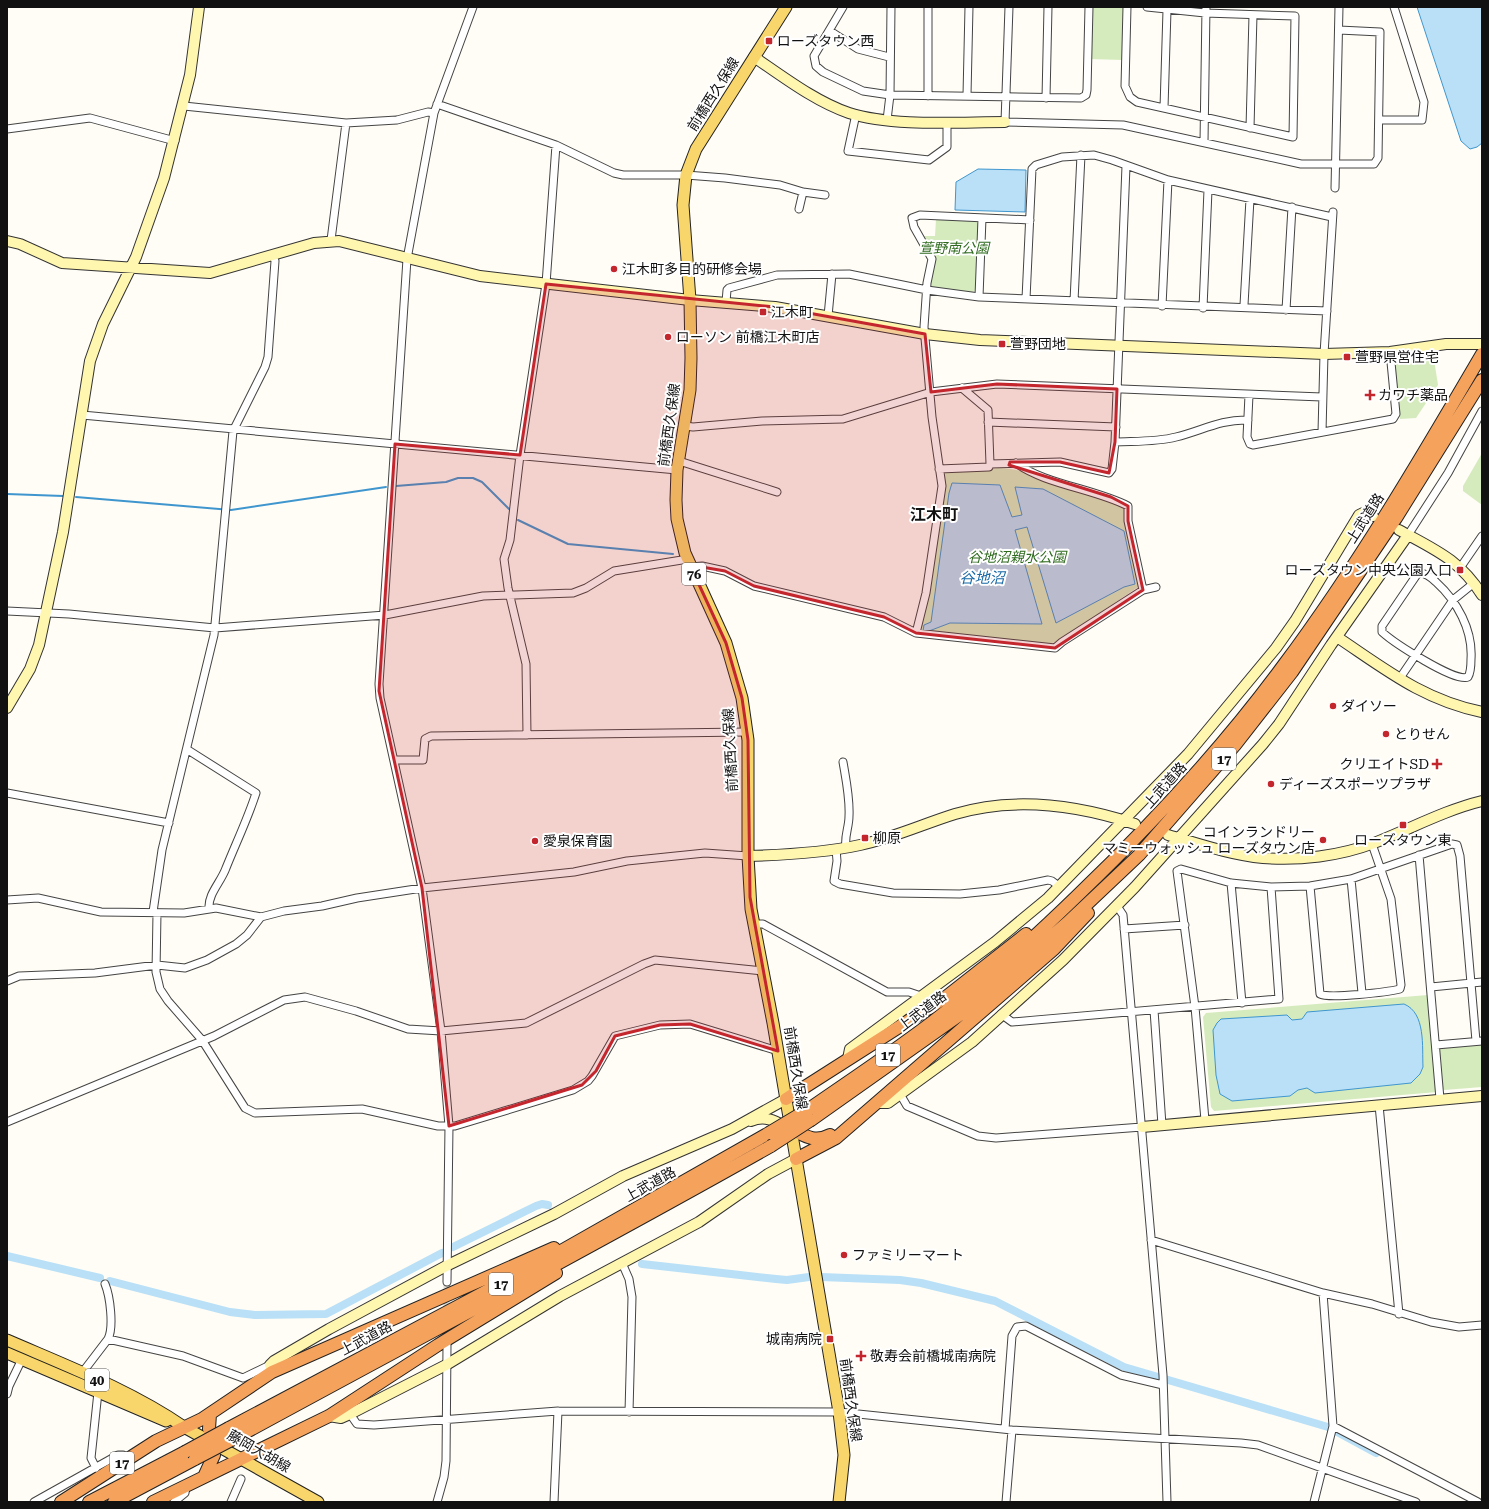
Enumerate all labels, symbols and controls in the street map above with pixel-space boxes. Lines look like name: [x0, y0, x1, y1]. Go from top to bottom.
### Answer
place label: ローズタウン西: [777, 33, 874, 49]
marker: ローズタウン西: [764, 36, 774, 46]
street label: 前橋西久保線: [684, 54, 742, 134]
park label: 萱野南公園: [919, 240, 991, 256]
place label: 江木町多目的研修会場: [622, 261, 762, 277]
marker: 江木町多目的研修会場: [609, 264, 619, 274]
place label: 江木町: [771, 304, 813, 320]
marker: 江木町: [758, 307, 768, 317]
place label: ローソン 前橋江木町店: [676, 329, 820, 345]
marker: ローソン 前橋江木町店: [663, 332, 673, 342]
place label: 萱野団地: [1010, 336, 1066, 352]
marker: 萱野団地: [997, 339, 1007, 349]
place label: 萱野県営住宅: [1355, 349, 1439, 365]
marker: 萱野県営住宅: [1342, 352, 1352, 362]
street label: 前橋西久保線: [655, 382, 683, 468]
place label: カワチ薬品: [1378, 387, 1448, 403]
marker: カワチ薬品: [1365, 390, 1375, 400]
street label: 上武道路: [1343, 490, 1387, 546]
district label: 江木町: [910, 505, 958, 524]
park label: 谷地沼親水公園: [968, 549, 1068, 565]
place label: ローズタウン中央公園入口: [1285, 562, 1452, 578]
road number: 76: [682, 563, 706, 585]
marker: ローズタウン中央公園入口: [1455, 565, 1465, 575]
water label: 谷地沼: [959, 569, 1006, 587]
place label: ダイソー: [1341, 698, 1397, 714]
marker: ダイソー: [1328, 701, 1338, 711]
street label: 前橋西久保線: [720, 708, 740, 792]
place label: とりせん: [1394, 726, 1450, 742]
marker: とりせん: [1381, 729, 1391, 739]
road number: 17: [1212, 748, 1236, 770]
place label: クリエイトSD: [1339, 756, 1429, 772]
street label: 上武道路: [1140, 759, 1190, 811]
marker: クリエイトSD: [1432, 759, 1442, 769]
place label: ディーズスポーツプラザ: [1279, 776, 1431, 792]
marker: ディーズスポーツプラザ: [1266, 779, 1276, 789]
marker: ローズタウン東: [1398, 820, 1408, 830]
place label: コインランドリー マミーウォッシュ ローズタウン店: [1102, 824, 1315, 856]
place label: 柳原: [873, 830, 901, 846]
place label: ローズタウン東: [1354, 832, 1452, 848]
place label: 愛泉保育園: [543, 833, 613, 849]
marker: 柳原: [860, 833, 870, 843]
marker: コインランドリー マミーウォッシュ ローズタウン店: [1318, 835, 1328, 845]
marker: 愛泉保育園: [530, 836, 540, 846]
street label: 上武道路: [895, 988, 949, 1034]
street label: 前橋西久保線: [782, 1025, 810, 1111]
road number: 17: [876, 1044, 900, 1066]
street label: 上武道路: [622, 1163, 678, 1205]
place label: ファミリーマート: [852, 1247, 964, 1263]
marker: ファミリーマート: [839, 1250, 849, 1260]
road number: 17: [489, 1273, 513, 1295]
street label: 上武道路: [338, 1318, 394, 1358]
place label: 城南病院: [766, 1331, 822, 1347]
marker: 城南病院: [825, 1334, 835, 1344]
place label: 敬寿会前橋城南病院: [870, 1348, 996, 1364]
marker: 敬寿会前橋城南病院: [855, 1350, 867, 1362]
street label: 前橋西久保線: [837, 1357, 865, 1443]
road number: 40: [85, 1369, 109, 1391]
street label: 藤岡大胡線: [225, 1427, 293, 1475]
road number: 17: [110, 1452, 134, 1474]

